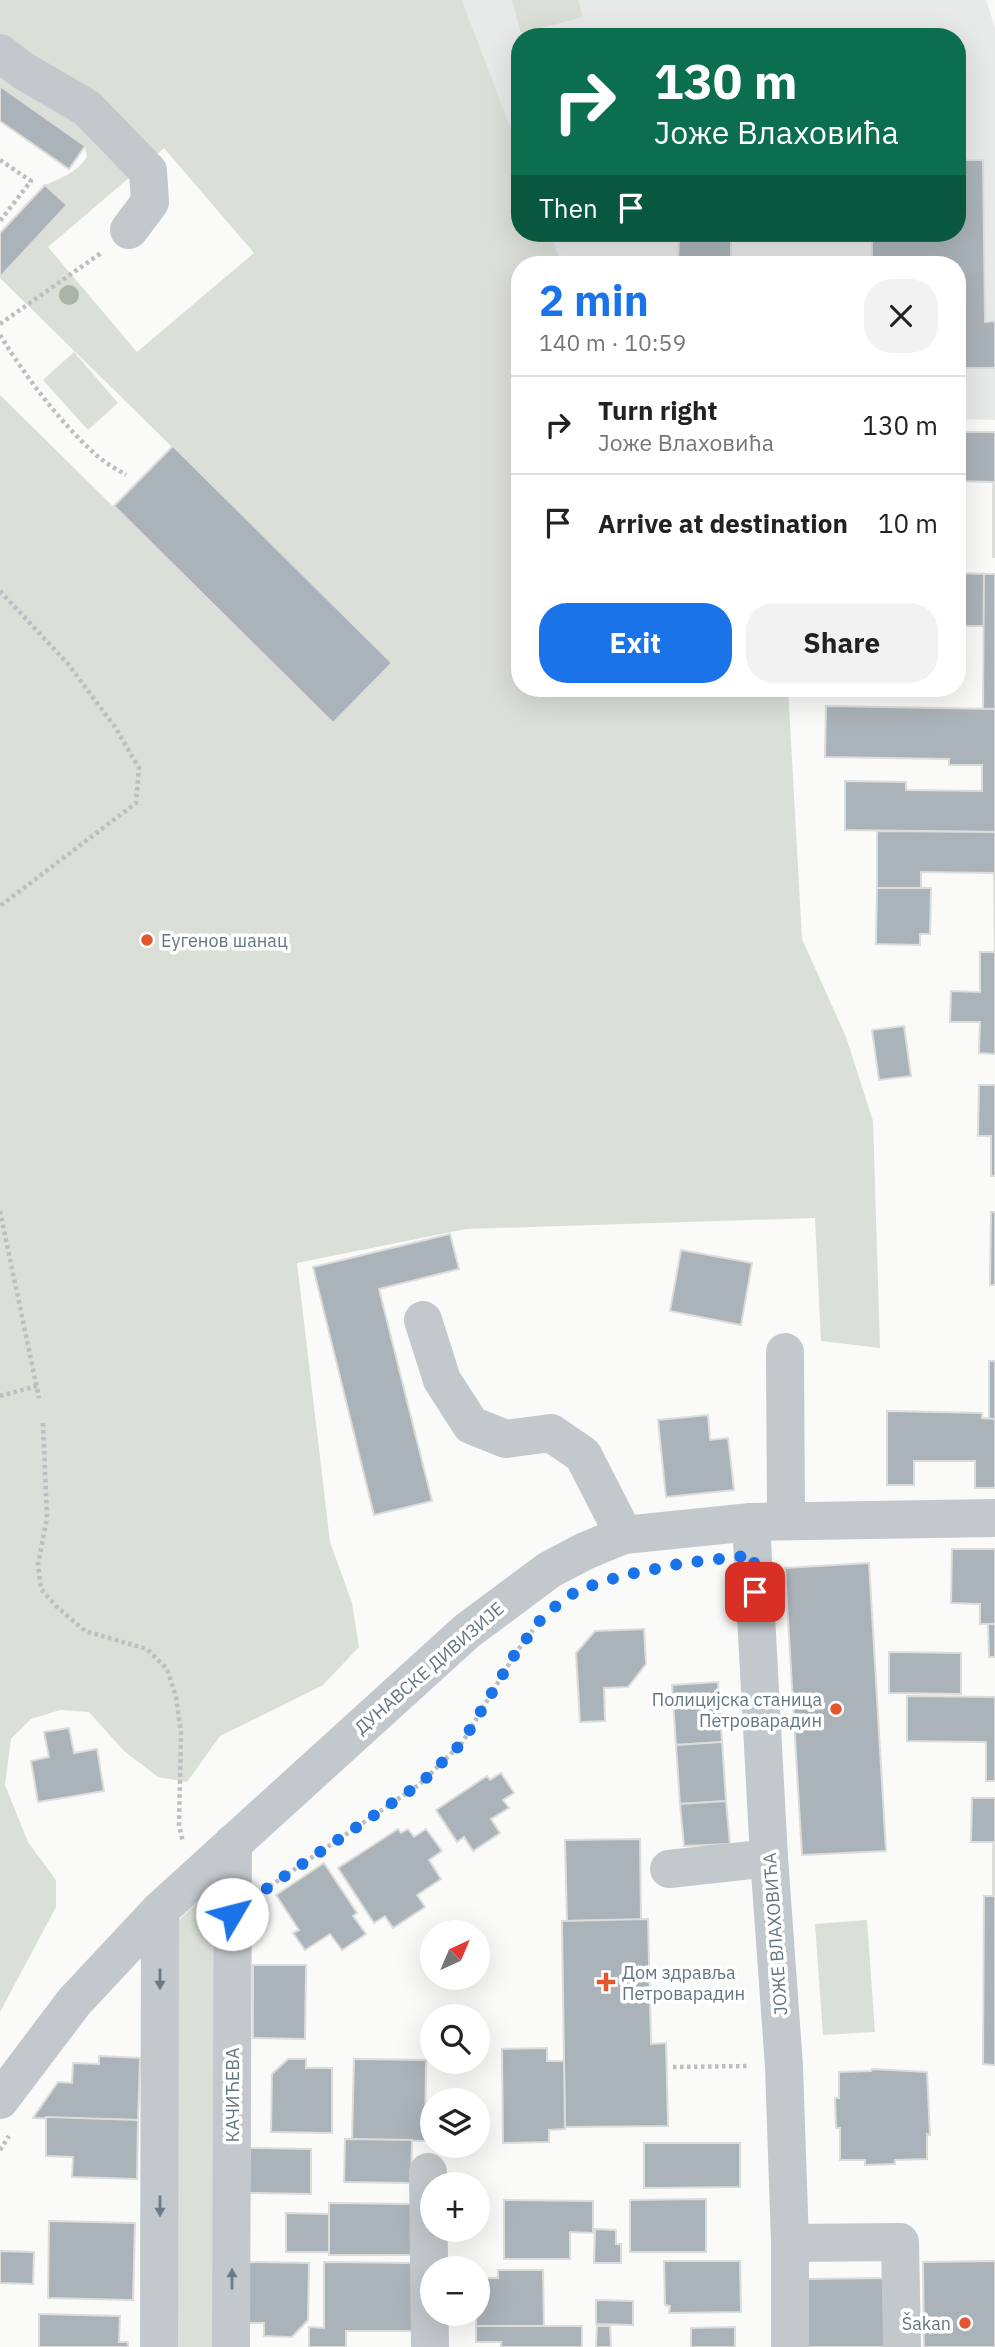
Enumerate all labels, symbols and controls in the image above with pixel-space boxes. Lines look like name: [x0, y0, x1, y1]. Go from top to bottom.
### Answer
text: 130 m: [654, 49, 798, 112]
icon: right: [539, 56, 630, 147]
text: Јоже Влаховића: [654, 111, 899, 153]
icon: arrive: [612, 189, 650, 227]
text: Then: [539, 191, 598, 225]
text: 2 min: [539, 273, 649, 328]
button: close: [864, 279, 938, 353]
text: 140 m · 10:59: [539, 327, 686, 357]
text: Turn right: [598, 393, 717, 427]
icon: right: [539, 406, 577, 444]
text: 130 m: [862, 408, 938, 442]
text: Јоже Влаховића: [598, 427, 774, 457]
icon: arrive: [539, 504, 577, 542]
text: Arrive at destination: [598, 506, 848, 540]
text: 10 m: [878, 506, 938, 540]
button: Exit: [539, 603, 732, 683]
button: Share: [746, 603, 938, 683]
place label: Еугенов шанац: [161, 929, 288, 952]
marker: Еугенов шанац: [139, 932, 155, 948]
pin: [725, 1562, 785, 1622]
icon: arrive: [736, 1573, 774, 1611]
street label: ДУНАВСКЕ ДИВИЗИЈЕ: [350, 1597, 508, 1739]
place label: Полицијска станица Петроварадин: [652, 1688, 822, 1732]
marker: Полицијска станица Петроварадин: [828, 1701, 844, 1717]
street label: ЈОЖЕ ВЛАХОВИЋА: [758, 1851, 792, 2016]
position arrow: [195, 1877, 269, 1951]
north arrow: [420, 1920, 490, 1990]
map controls: [420, 1920, 490, 2326]
place label: Дом здравља Петроварадин: [622, 1961, 745, 2005]
one-way arrow: [154, 1968, 166, 1990]
marker: Дом здравља Петроварадин: [596, 1972, 616, 1992]
button: search: [420, 2004, 490, 2074]
street label: КАЧИЋЕВА: [221, 2047, 244, 2142]
button: layers: [420, 2088, 490, 2158]
button: +: [420, 2172, 490, 2242]
one-way arrow: [154, 2195, 166, 2217]
button: −: [420, 2256, 490, 2326]
one-way arrow: [226, 2268, 238, 2290]
place label: Šakan: [902, 2311, 951, 2335]
marker: Šakan: [957, 2315, 973, 2331]

